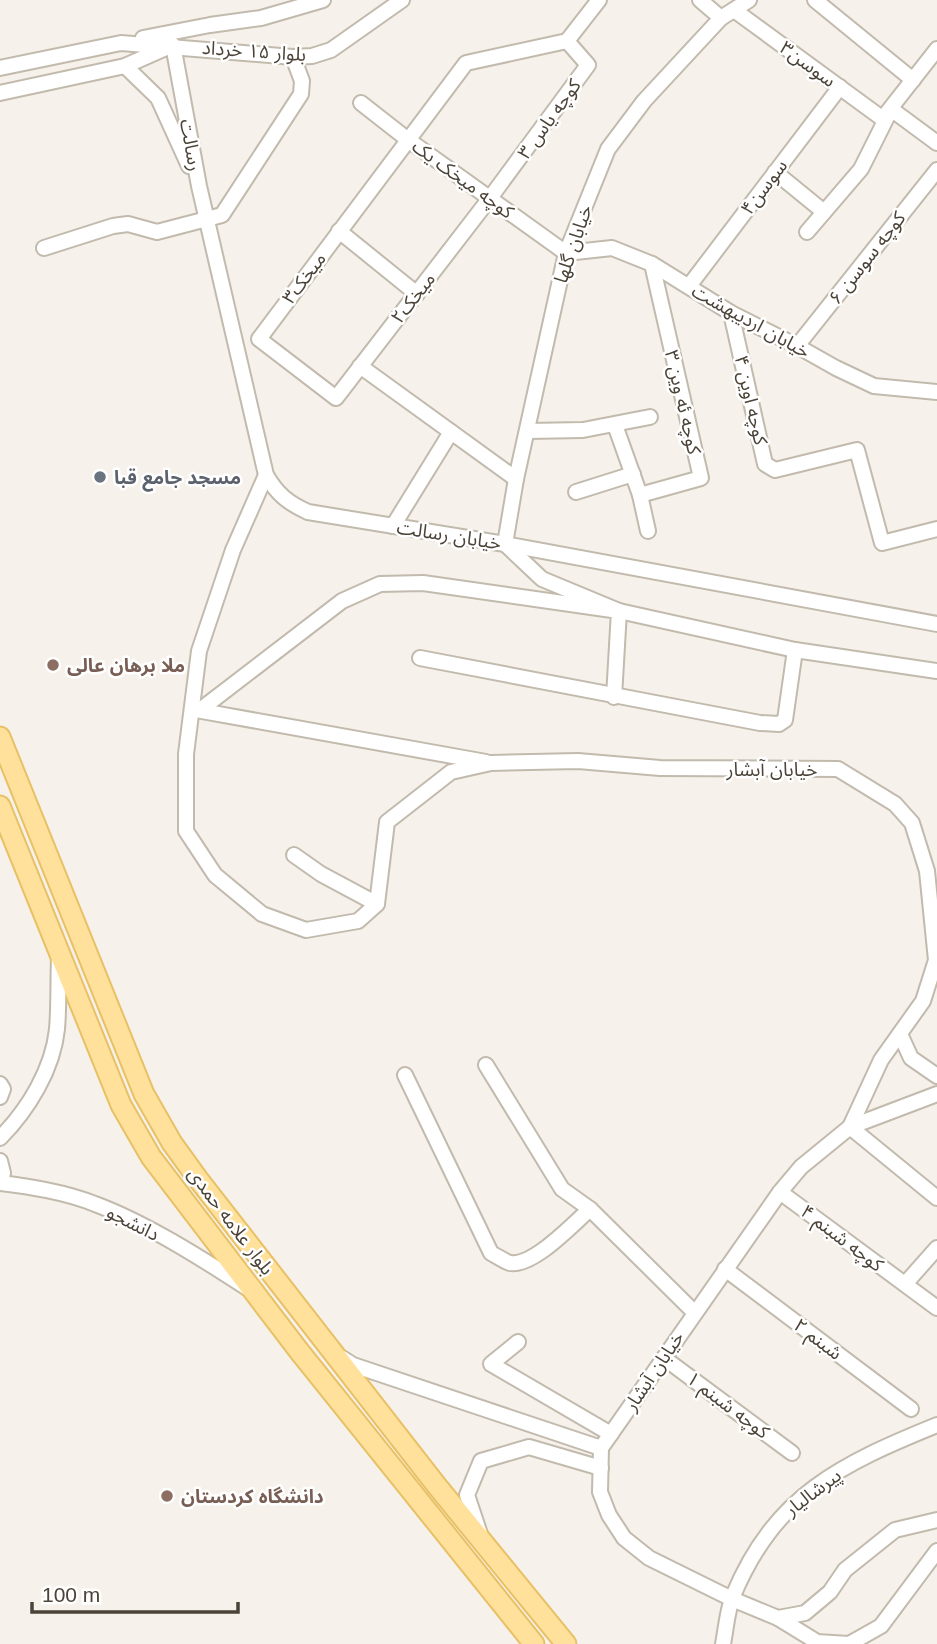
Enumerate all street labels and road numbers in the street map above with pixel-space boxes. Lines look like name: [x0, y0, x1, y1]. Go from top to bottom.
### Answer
street label: بلوار ۱۵ خرداد: [201, 37, 307, 66]
street label: سوسن۳: [776, 37, 840, 92]
street label: کوچه یاس ۳: [513, 74, 587, 164]
street label: رسالت: [175, 117, 206, 173]
street label: کوچه میخک یک: [407, 135, 519, 225]
street label: سوسن۴: [737, 155, 792, 219]
street label: خیابان گلها: [550, 202, 596, 286]
street label: کوچه سوسن ۶: [824, 207, 912, 310]
street label: میخک۳: [278, 248, 330, 308]
street label: میخک۲: [387, 268, 439, 328]
street label: خیابان اردیبهشت: [688, 280, 814, 363]
street label: کوچه ئه وین ۳: [659, 348, 705, 458]
street label: کوچه اوین ۴: [729, 353, 772, 448]
street label: خیابان رسالت: [395, 516, 503, 555]
street label: خیابان آبشار: [726, 759, 817, 781]
street label: بلوار علامه حمدی: [183, 1163, 278, 1279]
street label: کوچه شبنم ۴: [794, 1200, 888, 1280]
street label: دانشجو: [103, 1201, 163, 1246]
street label: شبنم ۲: [787, 1314, 846, 1367]
street label: خیابان آبشار: [619, 1327, 689, 1416]
street label: کوچه شبنم ۱: [680, 1367, 774, 1447]
street label: پیرشالیار: [780, 1464, 846, 1522]

